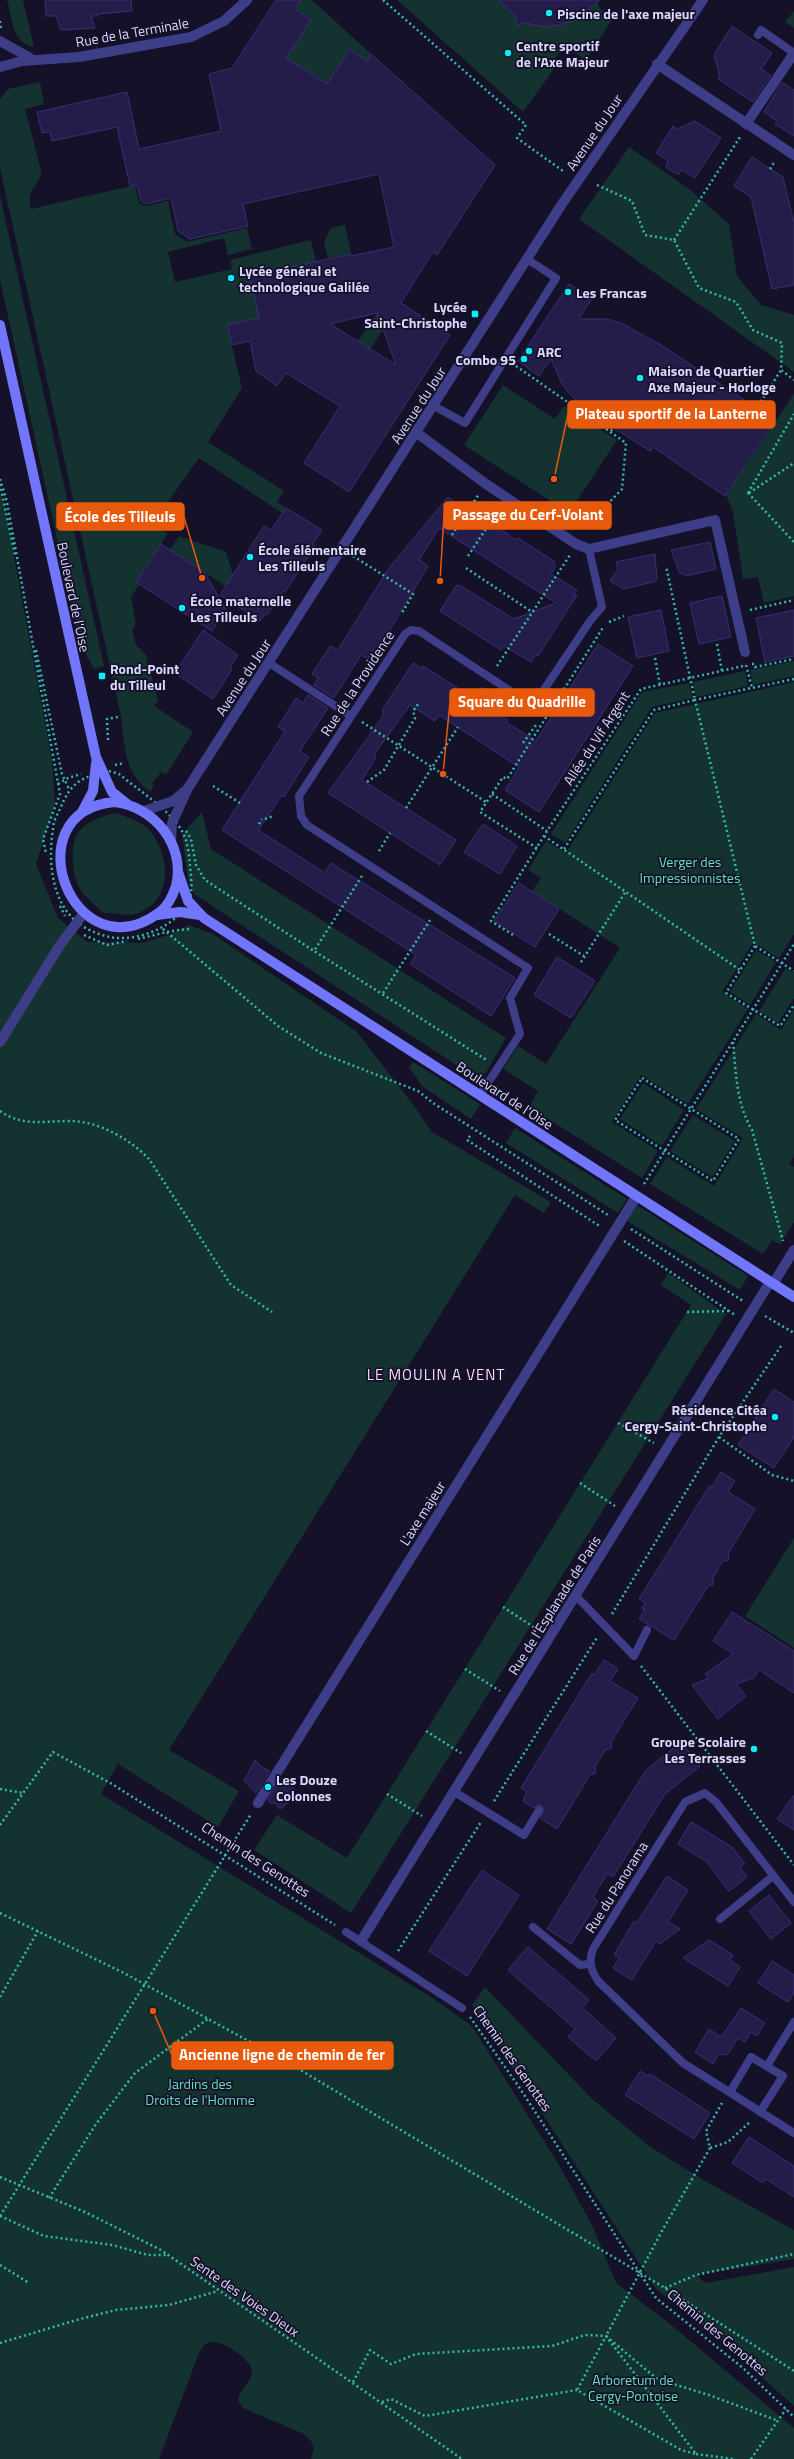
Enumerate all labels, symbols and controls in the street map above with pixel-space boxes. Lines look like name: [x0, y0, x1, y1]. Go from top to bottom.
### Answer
place label: Piscine de l'axe majeur: [557, 3, 695, 24]
marker: Piscine de l'axe majeur: [544, 8, 554, 18]
street label: Rue de la Terminale: [74, 12, 190, 52]
place label: Centre sportif de l'Axe Majeur: [516, 35, 609, 72]
marker: Centre sportif de l'Axe Majeur: [503, 48, 513, 58]
street label: Avenue du Jour: [561, 89, 628, 175]
place label: Lycée général et technologique Galilée: [239, 260, 369, 297]
marker: Lycée général et technologique Galilée: [226, 273, 236, 283]
place label: Les Francas: [576, 282, 647, 303]
marker: Les Francas: [563, 287, 573, 297]
place label: Lycée Saint-Christophe: [364, 296, 467, 333]
marker: Lycée Saint-Christophe: [470, 309, 480, 319]
place label: ARC: [537, 341, 562, 362]
marker: ARC: [524, 346, 534, 356]
place label: Combo 95: [455, 349, 516, 370]
marker: Combo 95: [519, 354, 529, 364]
place label: Maison de Quartier Axe Majeur - Horloge: [648, 360, 776, 397]
street label: Avenue du Jour: [385, 362, 451, 448]
marker: Maison de Quartier Axe Majeur - Horloge: [635, 373, 645, 383]
callout: Plateau sportif de la Lanterne: [568, 401, 775, 428]
text: Plateau sportif de la Lanterne: [575, 402, 767, 425]
callout: Passage du Cerf-Volant: [444, 502, 611, 529]
callout: École des Tilleuls: [57, 503, 184, 530]
text: Passage du Cerf-Volant: [452, 503, 604, 526]
text: École des Tilleuls: [64, 505, 176, 528]
place label: École élémentaire Les Tilleuls: [258, 539, 366, 576]
street label: Boulevard de l'Oise: [52, 540, 96, 654]
marker: École élémentaire Les Tilleuls: [245, 552, 255, 562]
place label: École maternelle Les Tilleuls: [190, 590, 291, 627]
marker: École maternelle Les Tilleuls: [177, 603, 187, 613]
street label: Rue de la Providence: [315, 626, 399, 740]
street label: Avenue du Jour: [210, 634, 276, 720]
place label: Rond-Point du Tilleul: [110, 658, 179, 695]
marker: Rond-Point du Tilleul: [97, 671, 107, 681]
street label: Allée du Vif Argent: [558, 687, 634, 789]
callout: Square du Quadrille: [450, 689, 594, 716]
text: Square du Quadrille: [458, 690, 586, 713]
park label: Verger des Impressionnistes: [640, 851, 740, 888]
street label: Boulevard de l'Oise: [452, 1056, 558, 1134]
district label: LE MOULIN A VENT: [367, 1363, 505, 1386]
place label: Résidence Citéa Cergy-Saint-Christophe: [625, 1399, 767, 1436]
marker: Résidence Citéa Cergy-Saint-Christophe: [770, 1412, 780, 1422]
street label: L'axe majeur: [394, 1476, 450, 1549]
street label: Rue de l'Esplanade de Paris: [502, 1531, 606, 1679]
place label: Groupe Scolaire Les Terrasses: [651, 1731, 746, 1768]
marker: Groupe Scolaire Les Terrasses: [749, 1744, 759, 1754]
place label: Les Douze Colonnes: [276, 1769, 337, 1806]
marker: Les Douze Colonnes: [263, 1782, 273, 1792]
street label: Chemin des Genottes: [198, 1816, 314, 1902]
street label: Rue du Panorama: [579, 1837, 653, 1937]
street label: Chemin des Genottes: [468, 2001, 558, 2115]
callout: Ancienne ligne de chemin de fer: [172, 2042, 393, 2069]
text: Ancienne ligne de chemin de fer: [179, 2043, 385, 2066]
park label: Jardins des Droits de l'Homme: [145, 2073, 255, 2110]
street label: Sente des Voies Dieux: [186, 2250, 304, 2342]
street label: Chemin des Genottes: [663, 2284, 773, 2380]
park label: Arboretum de Cergy‐Pontoise: [588, 2369, 678, 2406]

